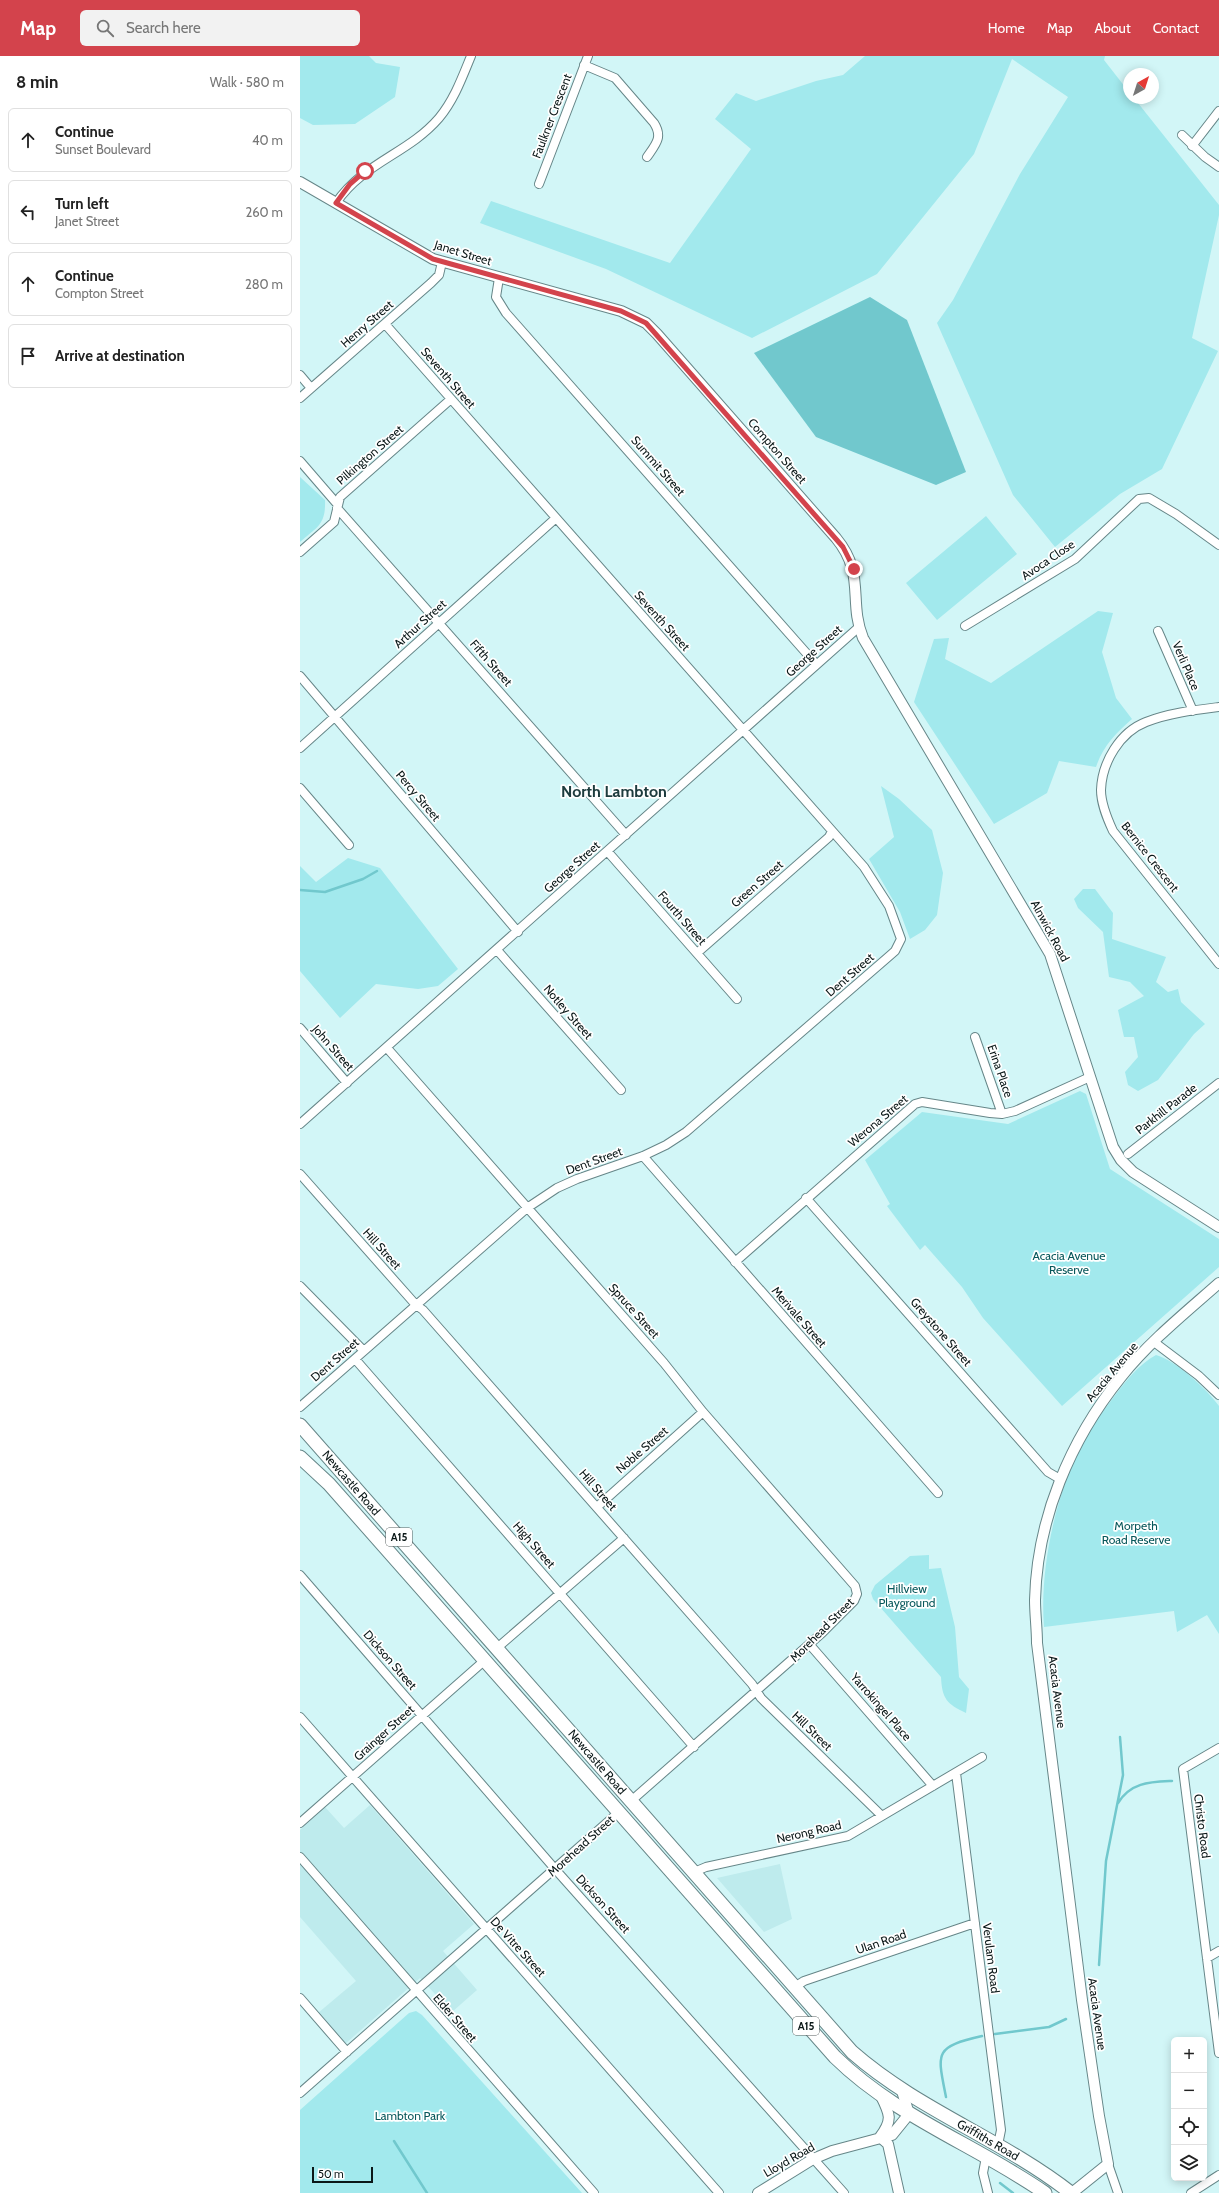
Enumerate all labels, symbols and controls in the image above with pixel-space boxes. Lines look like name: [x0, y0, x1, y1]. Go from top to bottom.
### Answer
search box: [80, 10, 360, 46]
text: Map: [20, 17, 56, 40]
icon: search: [94, 17, 116, 39]
text: Search here: [126, 19, 201, 37]
text: Home: [988, 19, 1025, 37]
text: Map: [1047, 19, 1072, 37]
text: About: [1094, 19, 1131, 37]
text: Contact: [1153, 19, 1199, 37]
north arrow: [1123, 68, 1159, 104]
street label: Faulkner Crescent: [529, 71, 575, 160]
text: 8 min: [16, 72, 58, 92]
text: Walk · 580 m: [210, 74, 284, 90]
text: Continue: [55, 123, 114, 141]
icon: ahead: [17, 129, 39, 151]
text: 40 m: [252, 132, 283, 148]
text: Sunset Boulevard: [55, 141, 151, 157]
route start: [356, 162, 374, 180]
text: Turn left: [55, 195, 109, 213]
icon: left: [17, 201, 39, 223]
text: 260 m: [245, 204, 283, 220]
text: Janet Street: [55, 213, 119, 229]
street label: Janet Street: [432, 236, 494, 268]
text: Continue: [55, 267, 114, 285]
icon: ahead: [17, 273, 39, 295]
text: 280 m: [245, 276, 283, 292]
text: Compton Street: [55, 285, 144, 301]
street label: Henry Street: [337, 297, 396, 350]
street label: Seventh Street: [418, 344, 479, 411]
icon: arrive: [17, 345, 39, 367]
text: Arrive at destination: [55, 347, 185, 365]
street label: Compton Street: [745, 415, 810, 486]
street label: Pilkington Street: [333, 422, 406, 488]
street label: Summit Street: [628, 433, 688, 499]
street label: Avoca Close: [1018, 536, 1077, 583]
route end: [845, 560, 863, 578]
street label: Seventh Street: [631, 588, 693, 654]
street label: Arthur Street: [390, 596, 449, 651]
street label: George Street: [783, 622, 845, 680]
street label: Fifth Street: [467, 636, 516, 689]
street label: Verli Place: [1169, 639, 1203, 692]
street label: Percy Street: [393, 767, 444, 824]
district label: North Lambton: [561, 782, 667, 801]
street label: Bernice Crescent: [1118, 819, 1182, 895]
street label: George Street: [541, 838, 603, 896]
street label: Green Street: [728, 857, 786, 910]
street label: Fourth Street: [655, 888, 710, 948]
street label: Alnwick Road: [1028, 897, 1073, 964]
street label: Dent Street: [822, 950, 877, 1000]
street label: Notley Street: [541, 981, 596, 1042]
street label: John Street: [309, 1021, 357, 1074]
street label: Erina Place: [984, 1042, 1017, 1099]
street label: Parkhill Parade: [1132, 1080, 1199, 1137]
street label: Werona Street: [845, 1091, 911, 1150]
street label: Dent Street: [564, 1143, 624, 1178]
street label: Hill Street: [360, 1225, 405, 1272]
park label: Acacia Avenue Reserve: [1033, 1248, 1105, 1277]
street label: Spruce Street: [606, 1280, 663, 1341]
street label: Merivale Street: [769, 1283, 830, 1350]
street label: Greystone Street: [908, 1294, 975, 1369]
street label: Dent Street: [307, 1335, 362, 1385]
street label: Acacia Avenue: [1082, 1339, 1141, 1404]
street label: Noble Street: [613, 1423, 671, 1476]
street label: Newcastle Road: [319, 1447, 384, 1518]
street label: Hill Street: [576, 1466, 620, 1514]
street label: High Street: [510, 1518, 559, 1571]
park label: Morpeth Road Reserve: [1102, 1518, 1170, 1547]
road number: A15: [386, 1528, 412, 1546]
park label: Hillview Playground: [878, 1581, 936, 1610]
street label: Morehead Street: [786, 1594, 857, 1665]
street label: Dickson Street: [360, 1627, 420, 1692]
street label: Acacia Avenue: [1046, 1655, 1069, 1729]
street label: Yarrokingel Place: [847, 1669, 915, 1744]
street label: Grainger Street: [350, 1702, 417, 1764]
street label: Hill Street: [789, 1708, 836, 1753]
street label: Newcastle Road: [565, 1726, 630, 1797]
street label: Christo Road: [1191, 1793, 1214, 1859]
street label: Morehead Street: [544, 1812, 617, 1880]
street label: Nerong Road: [775, 1817, 843, 1846]
street label: Dickson Street: [573, 1871, 634, 1936]
street label: De Vitre Street: [488, 1914, 549, 1980]
street label: Verulam Road: [980, 1922, 1003, 1994]
street label: Ulan Road: [854, 1926, 908, 1957]
street label: Acacia Avenue: [1085, 1977, 1110, 2051]
street label: Elder Street: [430, 1990, 481, 2045]
road number: A15: [793, 2017, 819, 2035]
map controls: [1171, 2037, 1207, 2181]
button: +: [1171, 2037, 1207, 2073]
button: −: [1171, 2073, 1207, 2109]
park label: Lambton Park: [375, 2108, 446, 2123]
button: locate: [1171, 2109, 1207, 2145]
street label: Griffiths Road: [955, 2116, 1022, 2163]
street label: Lloyd Road: [760, 2139, 817, 2180]
button: layers: [1171, 2145, 1207, 2181]
scale bar: [312, 2165, 373, 2184]
text: 50 m: [318, 2167, 344, 2181]

